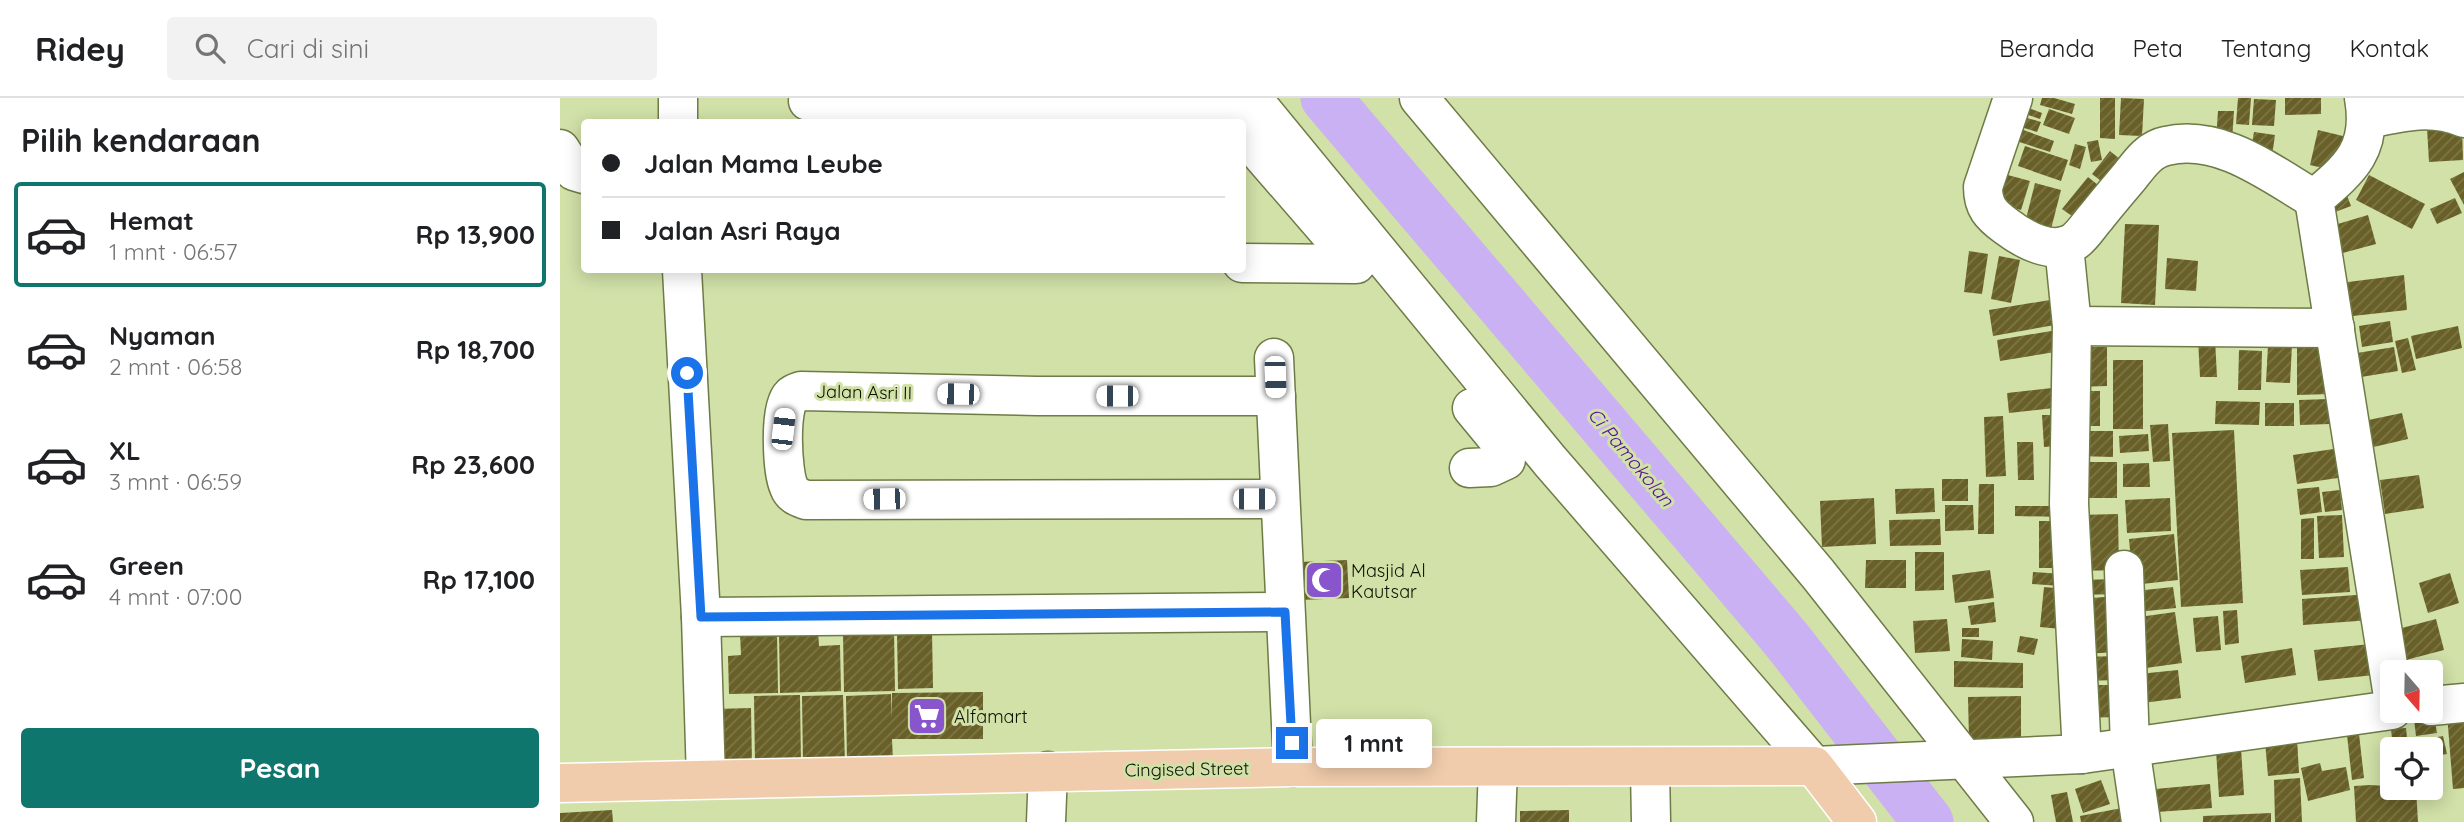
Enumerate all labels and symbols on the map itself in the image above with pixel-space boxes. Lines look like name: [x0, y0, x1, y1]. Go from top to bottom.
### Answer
car: [1264, 356, 1287, 398]
route start: [671, 357, 703, 389]
street label: Jalan Asri II: [816, 380, 912, 404]
car: [937, 383, 980, 405]
car: [1097, 386, 1139, 407]
water label: Ci Pamokolan: [1583, 403, 1680, 512]
car: [771, 407, 796, 451]
car: [863, 488, 906, 510]
car: [1234, 489, 1276, 510]
mosque icon: Masjid Al Kautsar: [1303, 559, 1345, 601]
place label: Masjid Al Kautsar: [1351, 559, 1426, 603]
north arrow: [2380, 660, 2443, 723]
supermarket icon: Alfamart: [906, 695, 948, 737]
place label: Alfamart: [954, 705, 1028, 728]
callout: 1 mnt: [1316, 718, 1432, 768]
route end: [1276, 727, 1308, 759]
street label: Cingised Street: [1124, 756, 1250, 782]

